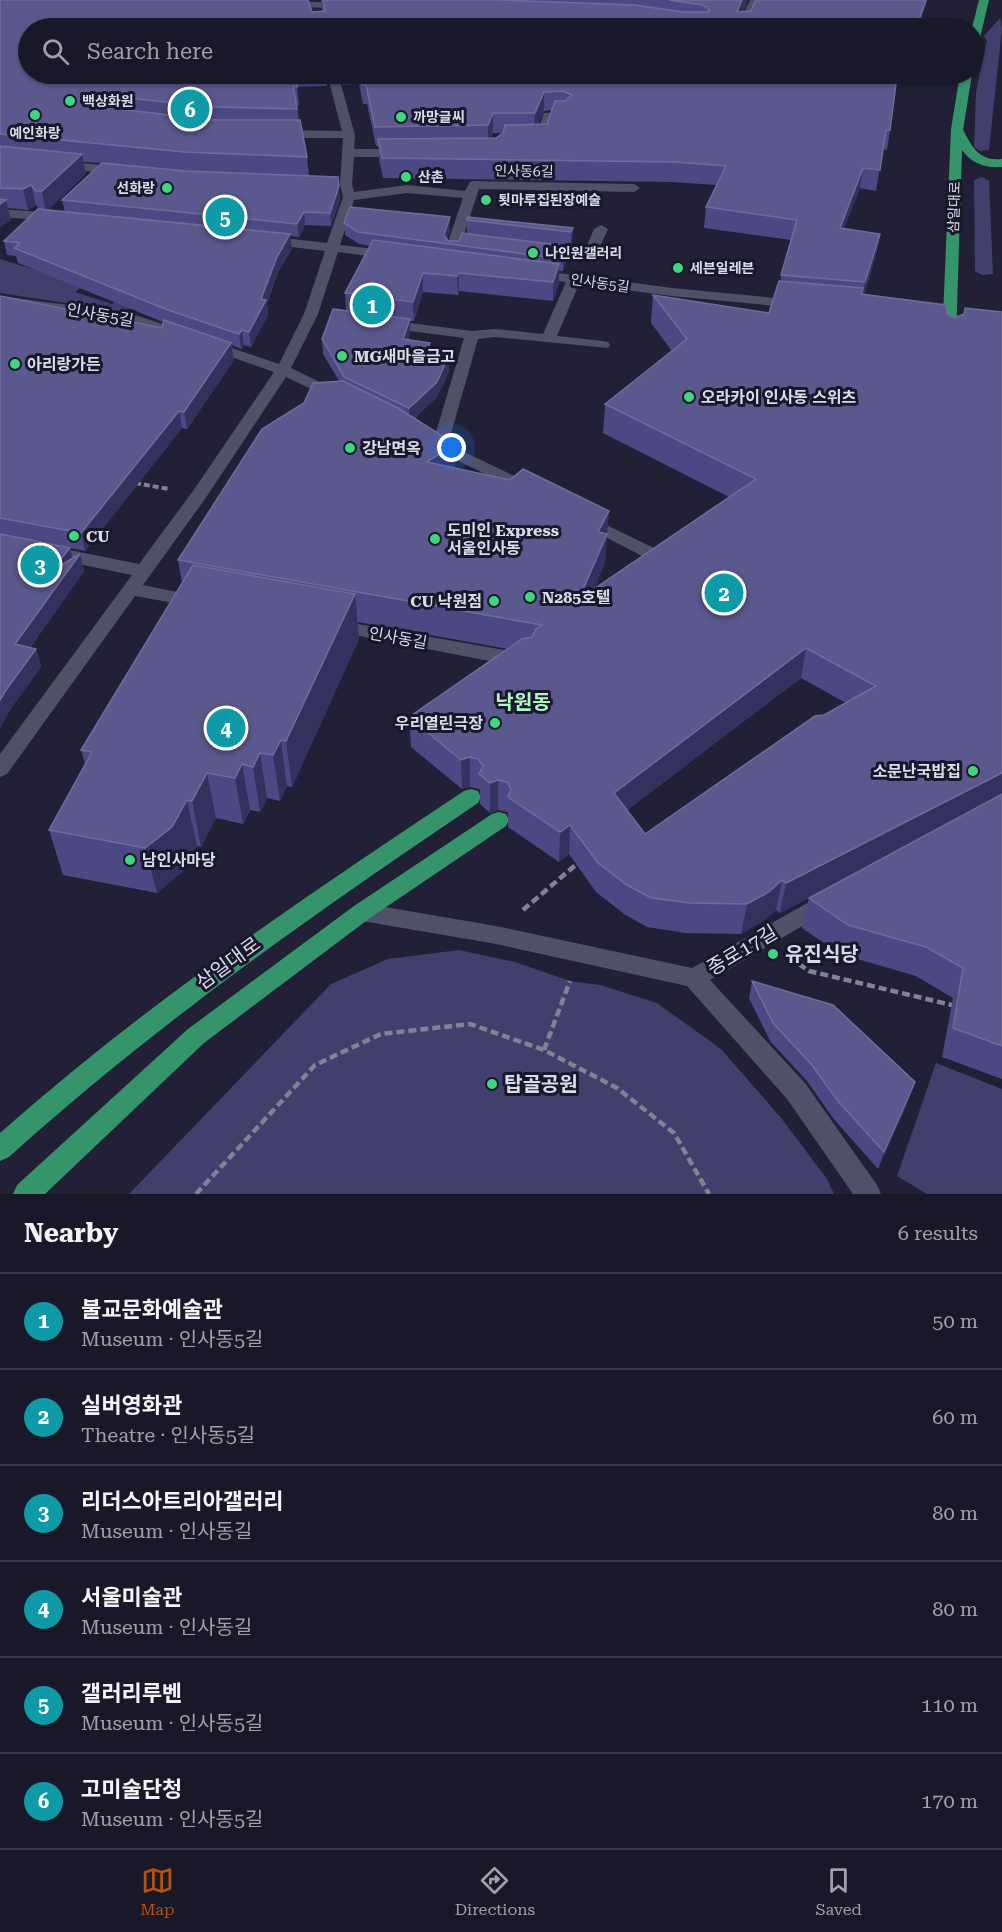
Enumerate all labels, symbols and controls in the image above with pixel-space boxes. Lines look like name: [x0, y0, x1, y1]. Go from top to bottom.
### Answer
search box: [18, 18, 984, 84]
icon: search: [39, 35, 72, 68]
text: Search here: [87, 39, 213, 64]
pin: 6: [170, 86, 210, 132]
place label: 백상화원: [82, 93, 134, 109]
marker: 백상화원: [63, 94, 77, 108]
marker: 예인화랑: [28, 108, 42, 122]
place label: 까망글씨: [413, 109, 465, 125]
marker: 까망글씨: [394, 110, 408, 124]
place label: 예인화랑: [9, 125, 61, 141]
street label: 인사동6길: [494, 162, 554, 180]
place label: 산촌: [418, 169, 444, 185]
marker: 산촌: [399, 170, 413, 184]
place label: 선화랑: [116, 180, 155, 196]
marker: 선화랑: [160, 181, 174, 195]
street label: 삼일대로: [945, 181, 963, 233]
place label: 툇마루집된장예술: [498, 192, 601, 208]
marker: 툇마루집된장예술: [479, 193, 493, 207]
pin: 5: [206, 194, 244, 240]
place label: 나인원갤러리: [545, 245, 622, 261]
marker: 나인원갤러리: [526, 246, 540, 260]
place label: 세븐일레븐: [690, 260, 755, 276]
marker: 세븐일레븐: [671, 261, 685, 275]
street label: 인사동5길: [569, 271, 631, 295]
pin: 1: [352, 282, 392, 328]
street label: 인사동5길: [65, 300, 135, 330]
place label: MG새마을금고: [354, 347, 455, 366]
marker: MG새마을금고: [335, 349, 349, 363]
place label: 아리랑가든: [27, 355, 101, 374]
marker: 아리랑가든: [8, 357, 22, 371]
place label: 오라카이 인사동 스위츠: [701, 388, 857, 407]
marker: 오라카이 인사동 스위츠: [682, 390, 696, 404]
your location: [437, 433, 466, 462]
place label: 강남면옥: [362, 439, 421, 458]
marker: 강남면옥: [343, 441, 357, 455]
place label: 도미인 Express 서울인사동: [447, 521, 559, 558]
place label: CU: [86, 527, 110, 546]
marker: CU: [67, 529, 81, 543]
marker: 도미인 Express 서울인사동: [428, 532, 442, 546]
pin: 3: [20, 542, 60, 588]
pin: 2: [704, 570, 744, 616]
place label: N285호텔: [542, 588, 611, 607]
marker: N285호텔: [523, 590, 537, 604]
place label: CU 낙원점: [410, 592, 482, 611]
marker: CU 낙원점: [487, 594, 501, 608]
street label: 인사동길: [367, 624, 429, 652]
district label: 낙원동: [495, 690, 551, 714]
pin: 4: [206, 706, 246, 750]
place label: 우리열린극장: [395, 714, 483, 733]
marker: 우리열린극장: [488, 716, 502, 730]
place label: 소문난국밥집: [873, 762, 961, 781]
marker: 소문난국밥집: [966, 764, 980, 778]
place label: 남인사마당: [142, 851, 216, 870]
marker: 남인사마당: [123, 853, 137, 867]
street label: 종로17길: [703, 920, 781, 980]
street label: 삼일대로: [191, 932, 265, 994]
place label: 유진식당: [785, 942, 859, 966]
marker: 유진식당: [766, 947, 780, 961]
place label: 탑골공원: [504, 1072, 578, 1096]
marker: 탑골공원: [485, 1077, 499, 1091]
text: Nearby: [24, 1218, 118, 1248]
text: 6 results: [898, 1221, 978, 1245]
text: 불교문화예술관: [81, 1297, 223, 1322]
text: 1: [38, 1309, 49, 1333]
text: 50 m: [932, 1309, 978, 1333]
text: Museum · 인사동5길: [81, 1327, 264, 1351]
text: 실버영화관: [81, 1393, 182, 1418]
text: 2: [38, 1405, 49, 1429]
text: 60 m: [932, 1405, 978, 1429]
text: Theatre · 인사동5길: [81, 1423, 255, 1447]
text: 리더스아트리아갤러리: [81, 1489, 283, 1514]
text: 3: [38, 1501, 49, 1525]
text: 80 m: [932, 1501, 978, 1525]
text: Museum · 인사동길: [81, 1519, 252, 1543]
text: 서울미술관: [81, 1585, 182, 1610]
text: 4: [38, 1597, 49, 1621]
text: 80 m: [932, 1597, 978, 1621]
text: Museum · 인사동길: [81, 1615, 252, 1639]
text: 갤러리루벤: [81, 1681, 182, 1706]
text: 5: [38, 1693, 49, 1717]
text: 110 m: [921, 1693, 978, 1717]
text: Museum · 인사동5길: [81, 1711, 264, 1735]
text: 고미술단청: [81, 1777, 182, 1802]
text: 6: [38, 1789, 49, 1813]
text: 170 m: [921, 1789, 978, 1813]
text: Museum · 인사동5길: [81, 1807, 264, 1831]
tab: Map: [140, 1864, 174, 1919]
tab: Directions: [455, 1864, 535, 1919]
tab: Saved: [815, 1864, 862, 1919]

